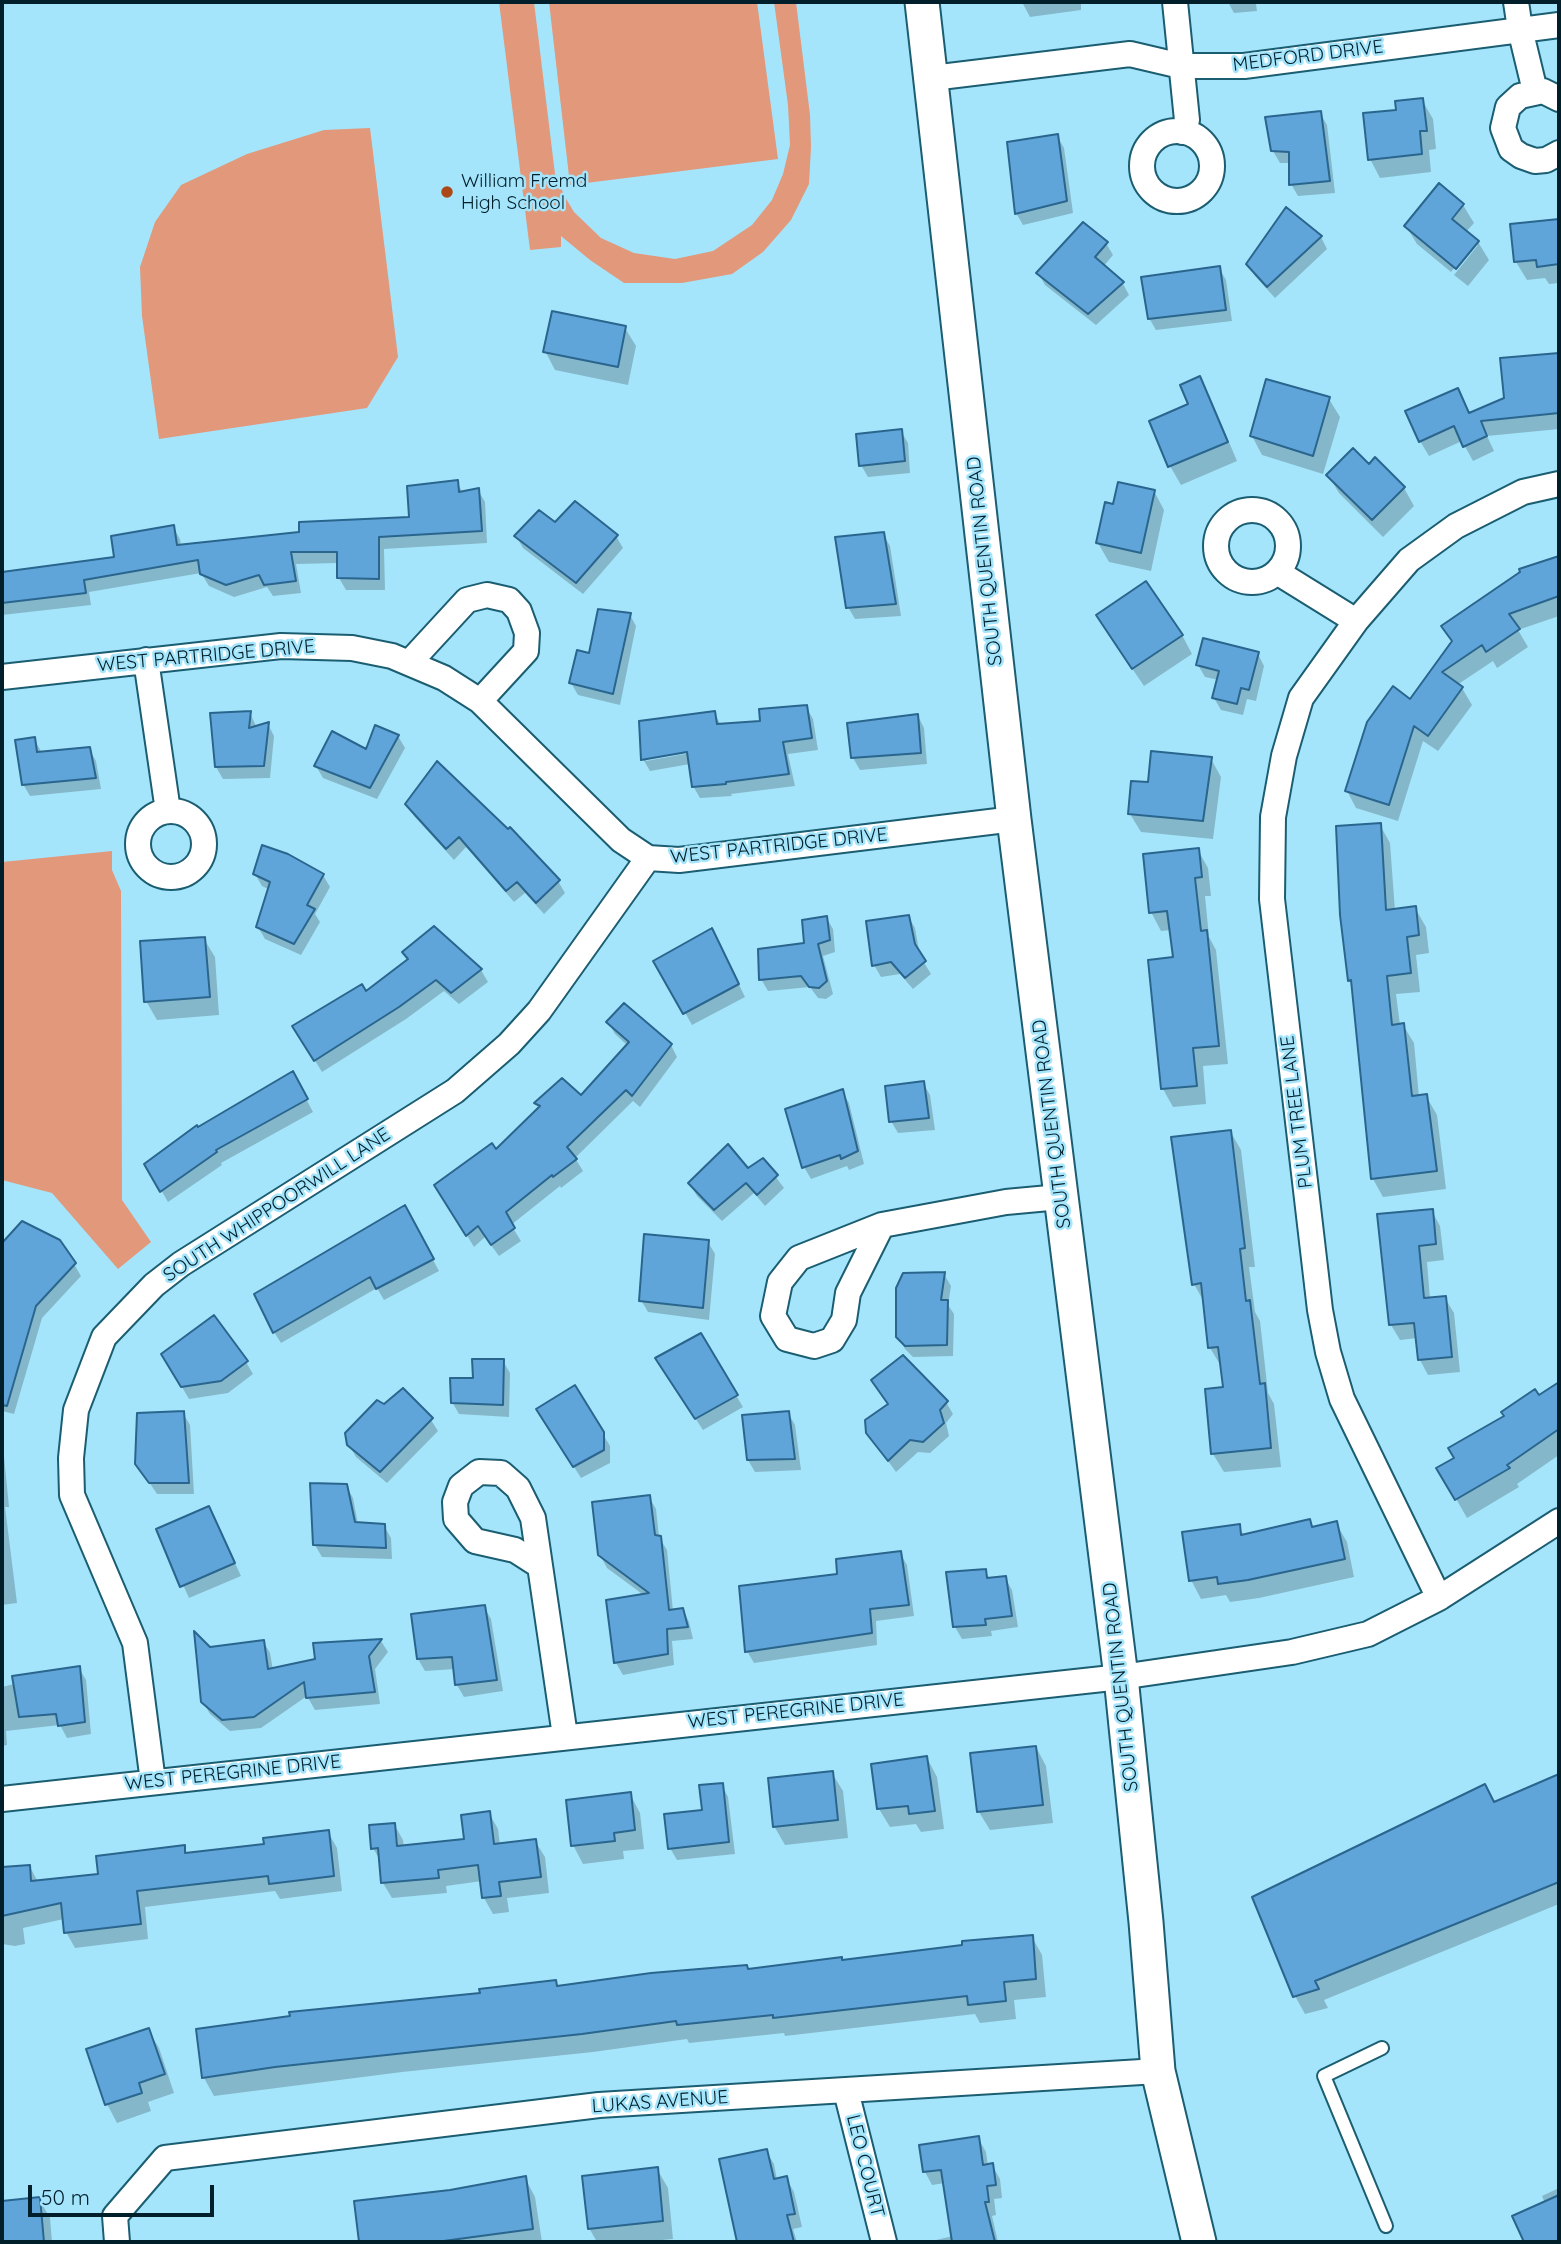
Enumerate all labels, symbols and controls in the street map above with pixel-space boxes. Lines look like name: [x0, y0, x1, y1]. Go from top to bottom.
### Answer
street label: MEDFORD DRIVE: [1231, 35, 1385, 77]
place label: William Fremd High School: [461, 170, 587, 214]
marker: William Fremd High School: [439, 184, 455, 200]
street label: SOUTH QUENTIN ROAD: [963, 455, 1007, 667]
street label: WEST PARTRIDGE DRIVE: [96, 635, 316, 677]
street label: WEST PARTRIDGE DRIVE: [669, 823, 889, 869]
street label: SOUTH QUENTIN ROAD: [1028, 1018, 1076, 1230]
street label: PLUM TREE LANE: [1276, 1034, 1318, 1190]
street label: SOUTH WHIPPOORWILL LANE: [159, 1123, 395, 1287]
street label: SOUTH QUENTIN ROAD: [1099, 1581, 1143, 1793]
street label: WEST PEREGRINE DRIVE: [687, 1688, 905, 1734]
street label: WEST PEREGRINE DRIVE: [124, 1750, 342, 1796]
street label: LUKAS AVENUE: [591, 2086, 729, 2118]
street label: LEO COURT: [841, 2112, 889, 2220]
scale bar: [32, 2170, 217, 2214]
text: 50 m: [41, 2184, 90, 2210]

